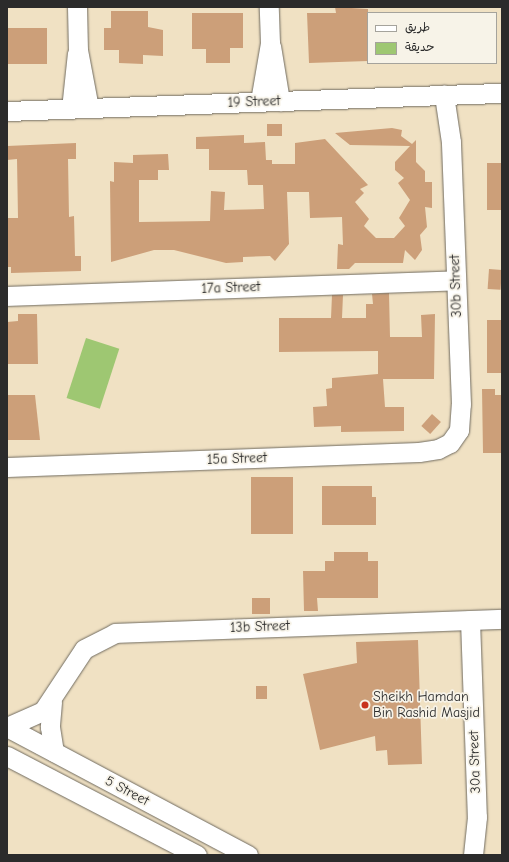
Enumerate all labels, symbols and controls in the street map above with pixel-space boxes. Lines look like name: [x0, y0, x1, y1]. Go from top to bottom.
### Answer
legend: [367, 12, 497, 64]
text: طريق: [405, 20, 430, 34]
text: حديقة: [405, 40, 434, 54]
street label: 19 Street: [227, 93, 281, 111]
street label: 30b Street: [447, 254, 465, 318]
street label: 17a Street: [201, 279, 261, 297]
street label: 15a Street: [207, 450, 267, 468]
street label: 13b Street: [230, 618, 290, 636]
place label: Sheikh Hamdan Bin Rashid Masjid: [373, 689, 480, 722]
marker: Sheikh Hamdan Bin Rashid Masjid: [360, 700, 370, 710]
street label: 30a Street: [466, 730, 484, 794]
street label: 5 Street: [102, 772, 152, 810]

